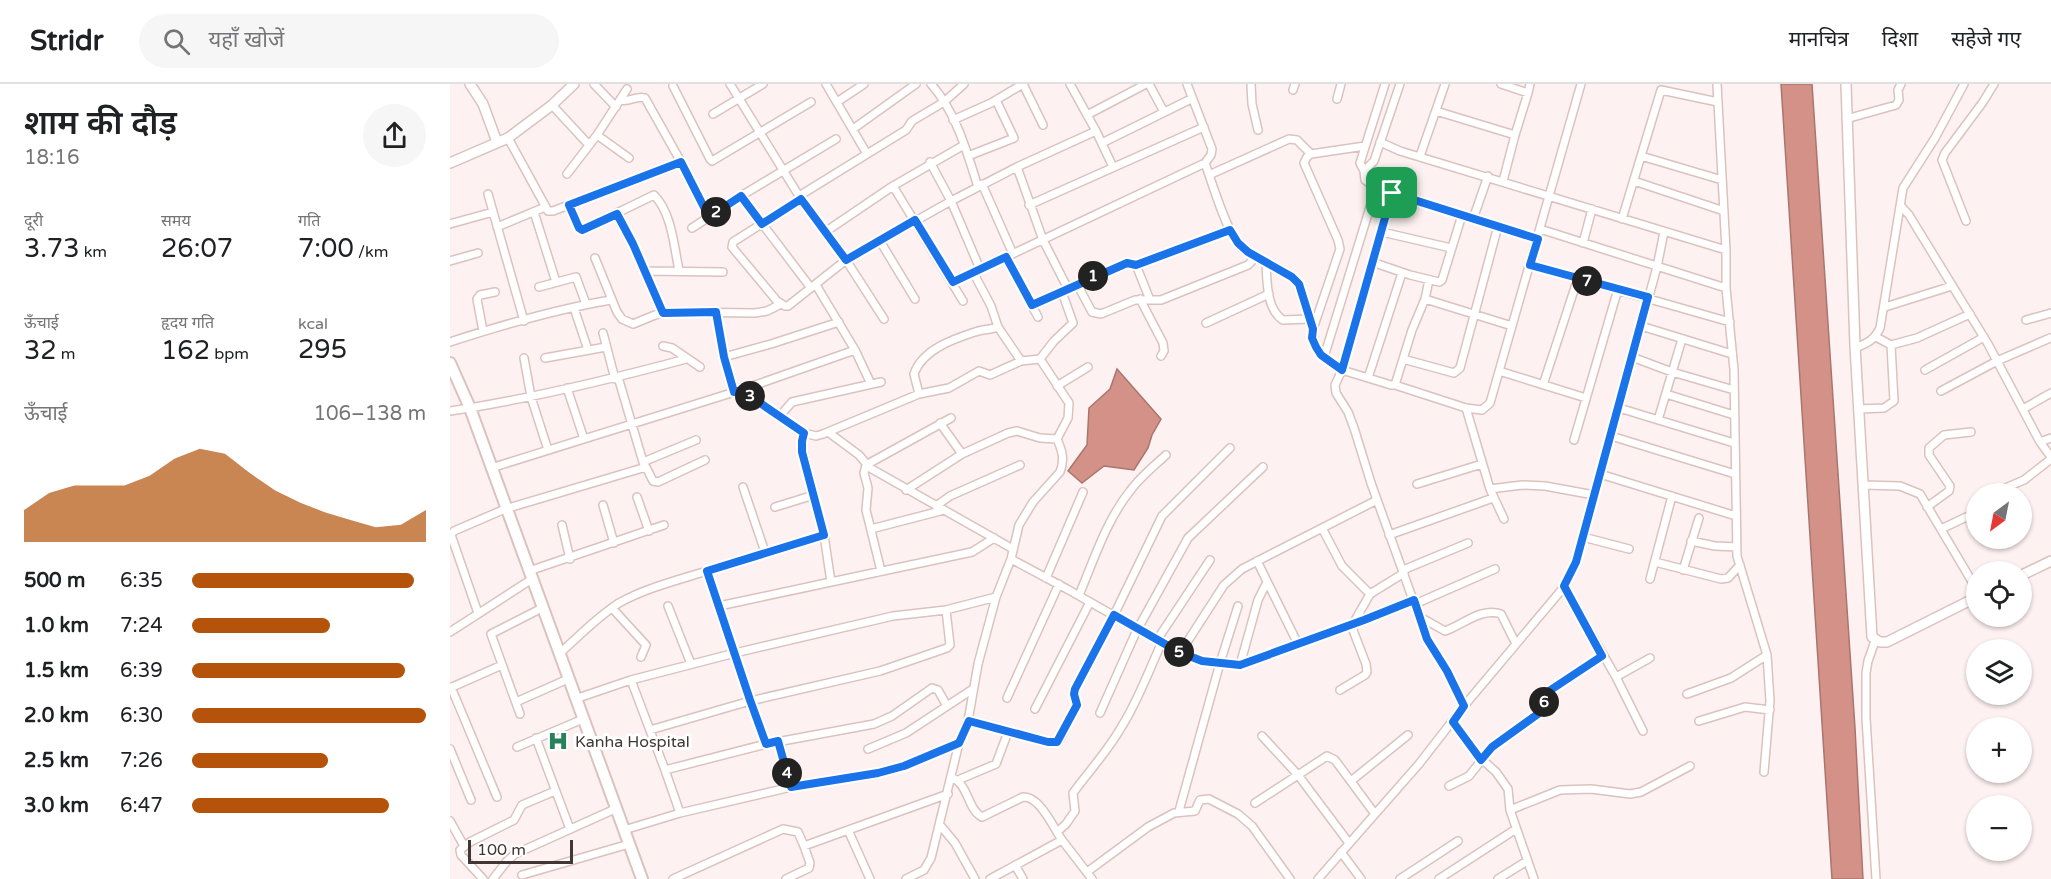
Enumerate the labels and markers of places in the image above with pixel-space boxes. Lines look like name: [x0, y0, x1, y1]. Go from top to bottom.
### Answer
pin: [1366, 167, 1417, 218]
pin: 2: [701, 197, 731, 227]
pin: 1: [1078, 261, 1108, 291]
pin: 7: [1572, 266, 1602, 296]
pin: 3: [735, 381, 765, 411]
pin: 5: [1164, 637, 1194, 667]
pin: 6: [1529, 687, 1559, 717]
hospital icon: Kanha Hospital: [546, 729, 570, 753]
place label: Kanha Hospital: [575, 732, 690, 752]
pin: 4: [772, 758, 802, 788]

